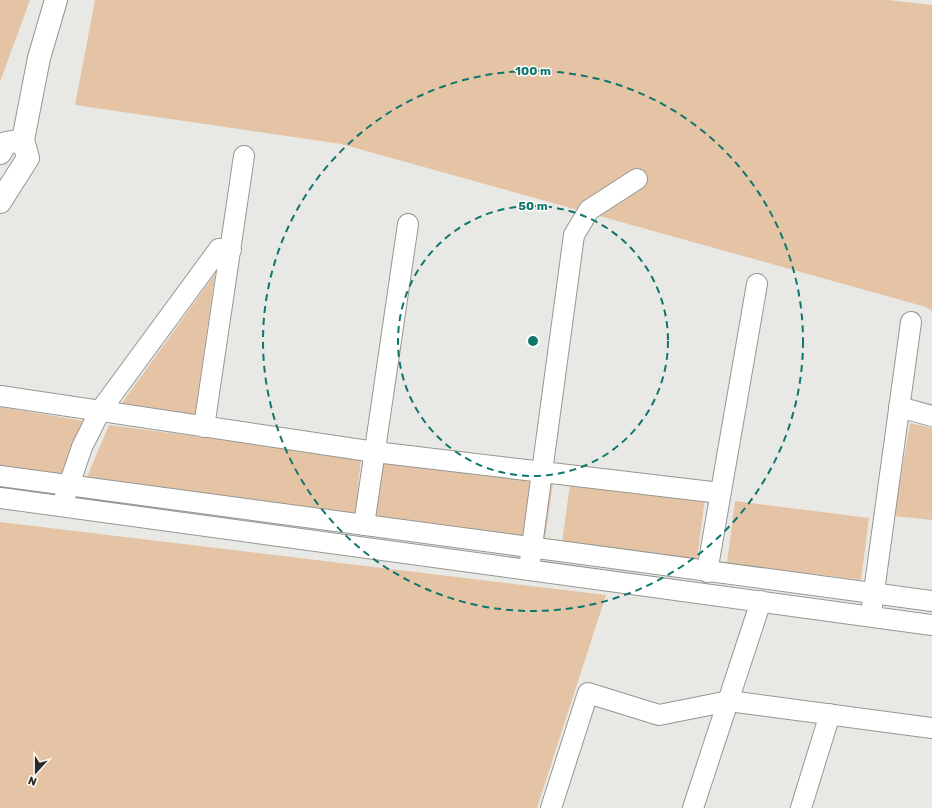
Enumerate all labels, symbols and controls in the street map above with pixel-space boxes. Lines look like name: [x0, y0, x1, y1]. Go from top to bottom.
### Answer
text: 100 m: [515, 64, 551, 78]
text: 50 m: [518, 199, 548, 213]
centre of rings: [526, 334, 540, 348]
north arrow: [16, 752, 56, 792]
text: N: [26, 773, 39, 788]

